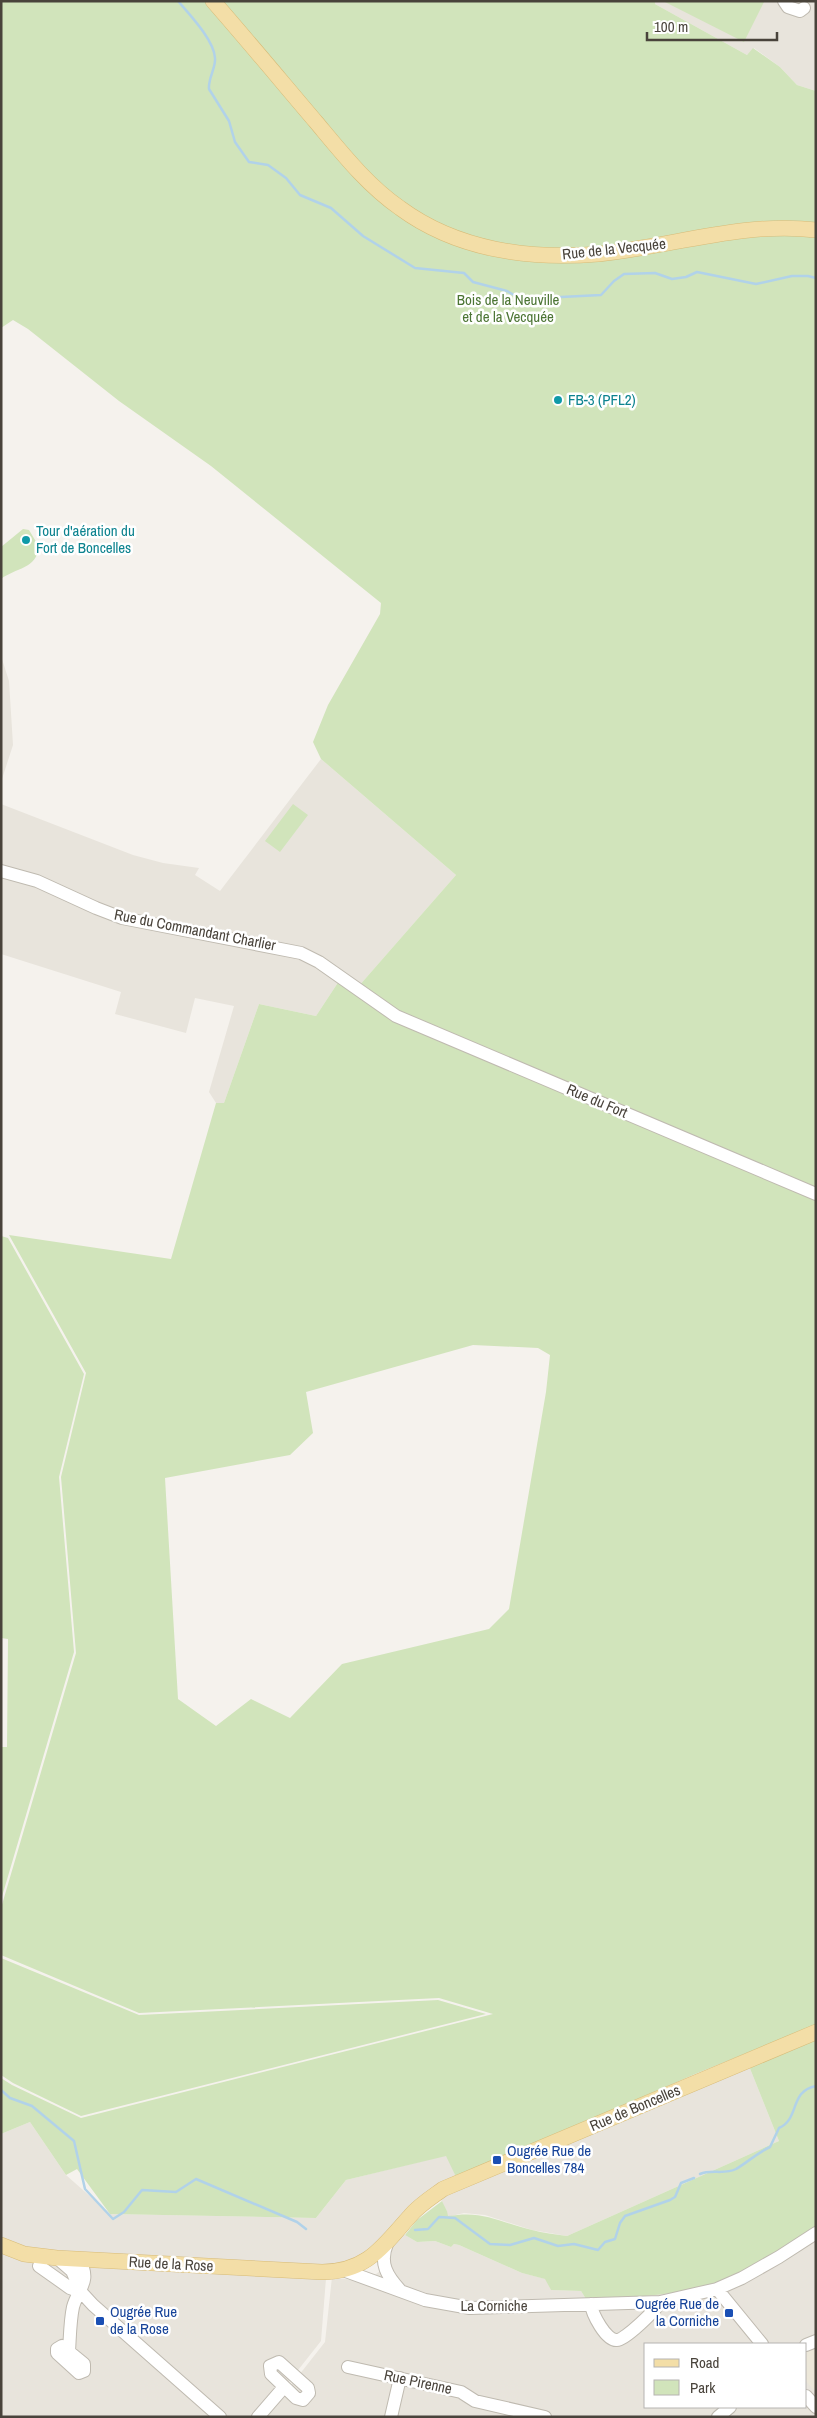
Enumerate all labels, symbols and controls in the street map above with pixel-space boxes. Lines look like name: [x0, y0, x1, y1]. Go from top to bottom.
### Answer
scale bar: [647, 10, 777, 42]
text: 100 m: [654, 16, 688, 37]
street label: Rue de la Vecquée: [561, 233, 667, 264]
park label: Bois de la Neuville et de la Vecquée: [457, 289, 559, 327]
place label: FB-3 (PFL2): [568, 389, 636, 410]
marker: FB-3 (PFL2): [552, 394, 564, 406]
place label: Tour d'aération du Fort de Boncelles: [36, 520, 135, 558]
marker: Tour d'aération du Fort de Boncelles: [20, 534, 32, 546]
street label: Rue du Commandant Charlier: [113, 904, 278, 955]
street label: Rue du Fort: [563, 1078, 631, 1123]
street label: Rue de Boncelles: [586, 2079, 683, 2136]
place label: Ougrée Rue de Boncelles 784: [507, 2140, 591, 2178]
marker: Ougrée Rue de Boncelles 784: [491, 2154, 503, 2166]
street label: Rue de la Rose: [128, 2251, 214, 2276]
place label: Ougrée Rue de la Corniche: [635, 2293, 719, 2331]
street label: La Corniche: [460, 2295, 528, 2316]
place label: Ougrée Rue de la Rose: [110, 2301, 177, 2339]
marker: Ougrée Rue de la Corniche: [723, 2307, 735, 2319]
marker: Ougrée Rue de la Rose: [94, 2315, 106, 2327]
legend: [644, 2343, 807, 2408]
text: Road: [690, 2352, 719, 2373]
street label: Rue Pirenne: [382, 2364, 454, 2399]
text: Park: [690, 2377, 716, 2398]

